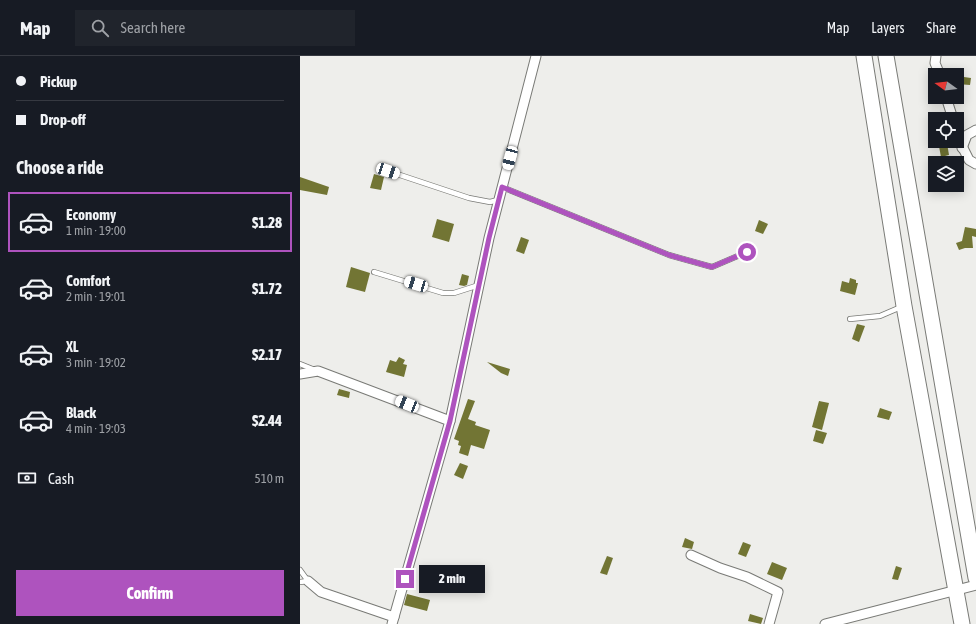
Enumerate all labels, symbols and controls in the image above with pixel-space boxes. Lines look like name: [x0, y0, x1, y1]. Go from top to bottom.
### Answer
search box: [75, 10, 355, 46]
text: Map: [20, 17, 51, 39]
icon: search: [89, 17, 111, 39]
text: Search here: [121, 19, 185, 36]
text: Map: [827, 20, 849, 36]
text: Layers: [871, 20, 904, 36]
text: Share: [926, 20, 956, 36]
north arrow: [928, 68, 964, 104]
map controls: [928, 68, 964, 192]
text: Pickup: [40, 73, 77, 90]
text: Drop-off: [40, 111, 86, 128]
button: locate: [928, 112, 964, 148]
car: [501, 145, 519, 171]
button: layers: [928, 156, 964, 192]
text: Choose a ride: [16, 157, 104, 178]
car: [375, 161, 401, 181]
icon: car: [18, 204, 54, 240]
text: Economy: [66, 206, 116, 223]
text: $1.28: [252, 214, 282, 231]
text: 1 min · 19:00: [66, 223, 126, 238]
route start: [738, 243, 756, 261]
icon: car: [18, 270, 54, 306]
text: Comfort: [66, 272, 110, 289]
car: [403, 275, 429, 293]
text: $1.72: [252, 280, 282, 297]
text: 2 min · 19:01: [66, 289, 126, 304]
icon: car: [18, 336, 54, 372]
text: XL: [66, 338, 79, 355]
text: $2.17: [252, 346, 282, 363]
text: 3 min · 19:02: [66, 355, 126, 370]
car: [394, 394, 420, 414]
icon: car: [18, 402, 54, 438]
text: Black: [66, 404, 96, 421]
text: $2.44: [252, 412, 282, 429]
text: 4 min · 19:03: [66, 421, 126, 436]
icon: cash: [16, 467, 38, 489]
text: Cash: [48, 470, 74, 487]
text: 510 m: [255, 471, 284, 486]
callout: 2 min: [419, 565, 485, 593]
button: Confirm: [16, 570, 284, 616]
route end: [396, 570, 414, 588]
text: 2 min: [439, 571, 465, 586]

